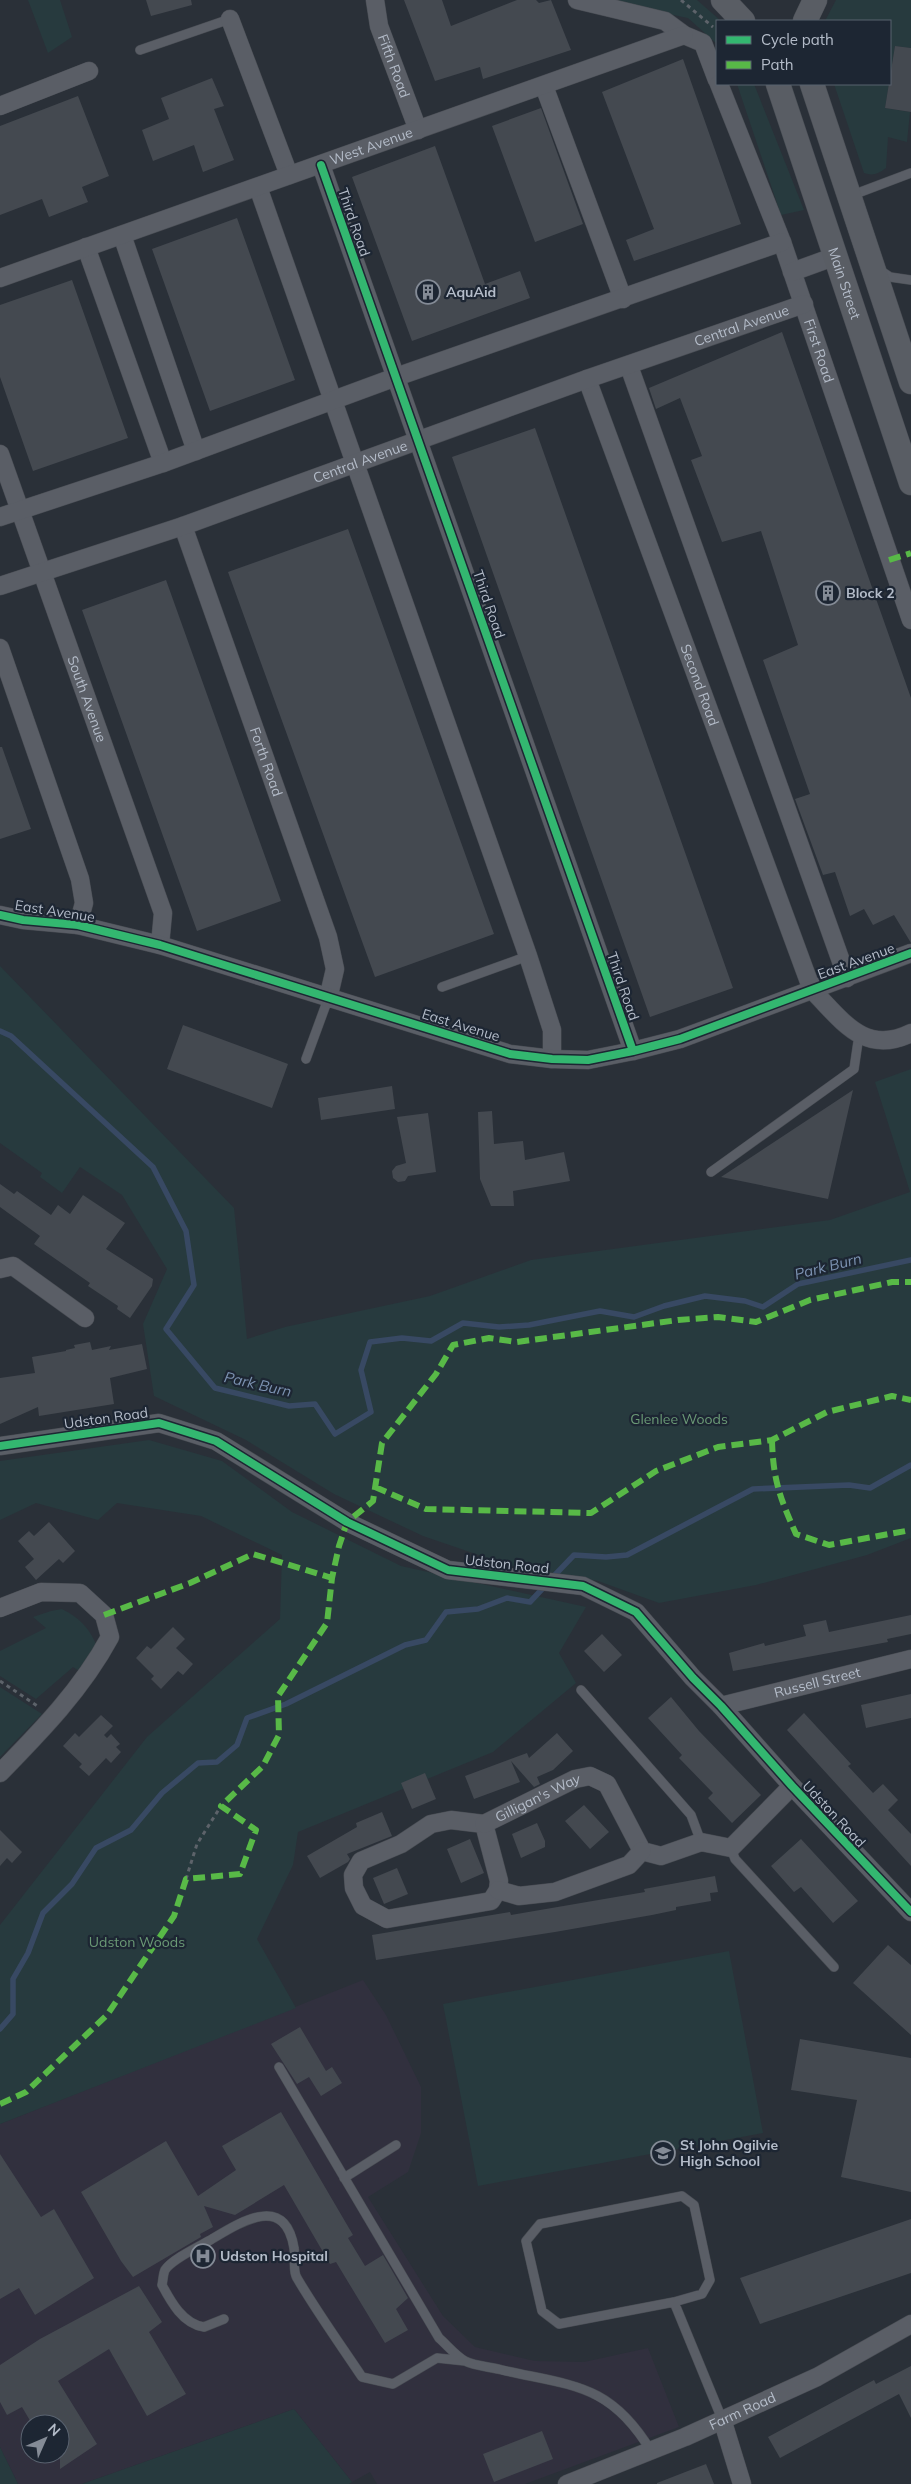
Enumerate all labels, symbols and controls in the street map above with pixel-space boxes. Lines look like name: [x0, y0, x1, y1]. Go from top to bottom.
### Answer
legend: [716, 20, 891, 85]
text: Cycle path: [761, 30, 834, 49]
street label: Fifth Road: [374, 32, 414, 100]
text: Path: [761, 55, 793, 74]
street label: West Avenue: [327, 123, 415, 169]
street label: Third Road: [334, 185, 374, 259]
street label: Main Street: [824, 245, 865, 321]
building icon: AquAid: [415, 279, 441, 305]
place label: AquAid: [446, 283, 496, 301]
street label: Central Avenue: [692, 301, 791, 350]
street label: First Road: [800, 317, 838, 385]
street label: Central Avenue: [310, 436, 410, 487]
street label: Third Road: [469, 567, 509, 641]
building icon: Block 2: [815, 580, 841, 606]
place label: Block 2: [846, 584, 895, 602]
street label: Second Road: [676, 642, 723, 728]
street label: South Avenue: [63, 653, 111, 745]
street label: Forth Road: [246, 725, 287, 799]
street label: East Avenue: [14, 896, 96, 926]
street label: East Avenue: [815, 939, 897, 983]
street label: Third Road: [603, 949, 643, 1023]
street label: East Avenue: [420, 1005, 502, 1045]
water label: Park Burn: [792, 1248, 864, 1284]
water label: Park Burn: [222, 1367, 294, 1401]
street label: Udston Road: [63, 1403, 149, 1433]
park label: Glenlee Woods: [630, 1410, 728, 1428]
street label: Udston Road: [464, 1551, 550, 1577]
street label: Russell Street: [772, 1663, 862, 1702]
street label: Gilligan's Way: [492, 1769, 582, 1826]
street label: Udston Road: [799, 1777, 869, 1851]
park label: Udston Woods: [89, 1933, 185, 1951]
place label: St John Ogilvie High School: [680, 2136, 778, 2170]
school or university icon: St John Ogilvie High School: [650, 2140, 676, 2166]
hospital icon: Udston Hospital: [190, 2243, 216, 2269]
place label: Udston Hospital: [220, 2247, 328, 2265]
street label: Farm Road: [706, 2388, 779, 2434]
north arrow: [20, 2414, 70, 2464]
text: N: [44, 2420, 64, 2440]

